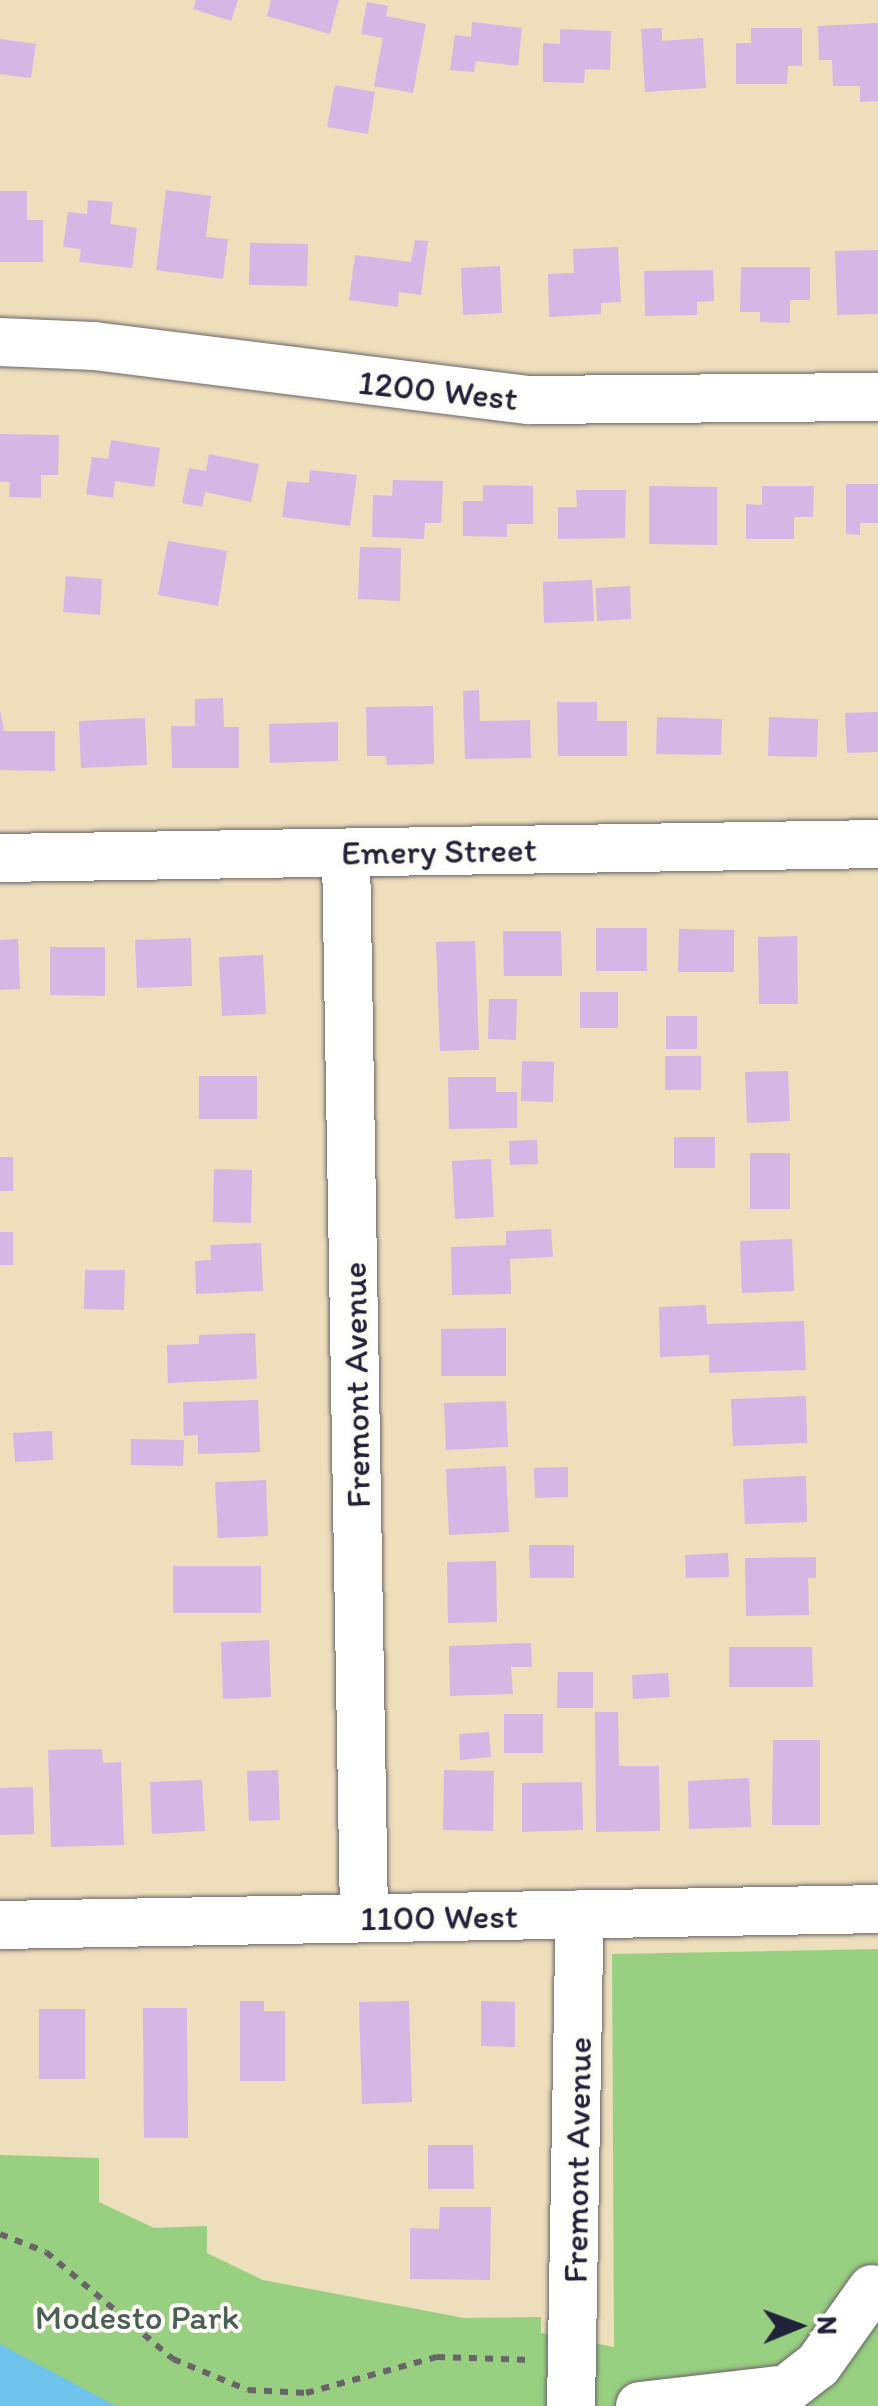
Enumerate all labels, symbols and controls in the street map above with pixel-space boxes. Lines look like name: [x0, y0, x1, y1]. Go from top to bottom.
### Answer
street label: 1200 West: [356, 361, 520, 419]
street label: Emery Street: [341, 828, 537, 874]
street label: Fremont Avenue: [333, 1262, 379, 1508]
street label: 1100 West: [360, 1895, 518, 1939]
street label: Fremont Avenue: [554, 2037, 600, 2283]
north arrow: [748, 2276, 848, 2376]
park label: Modesto Park: [35, 2296, 239, 2338]
text: N: [811, 2316, 845, 2335]

